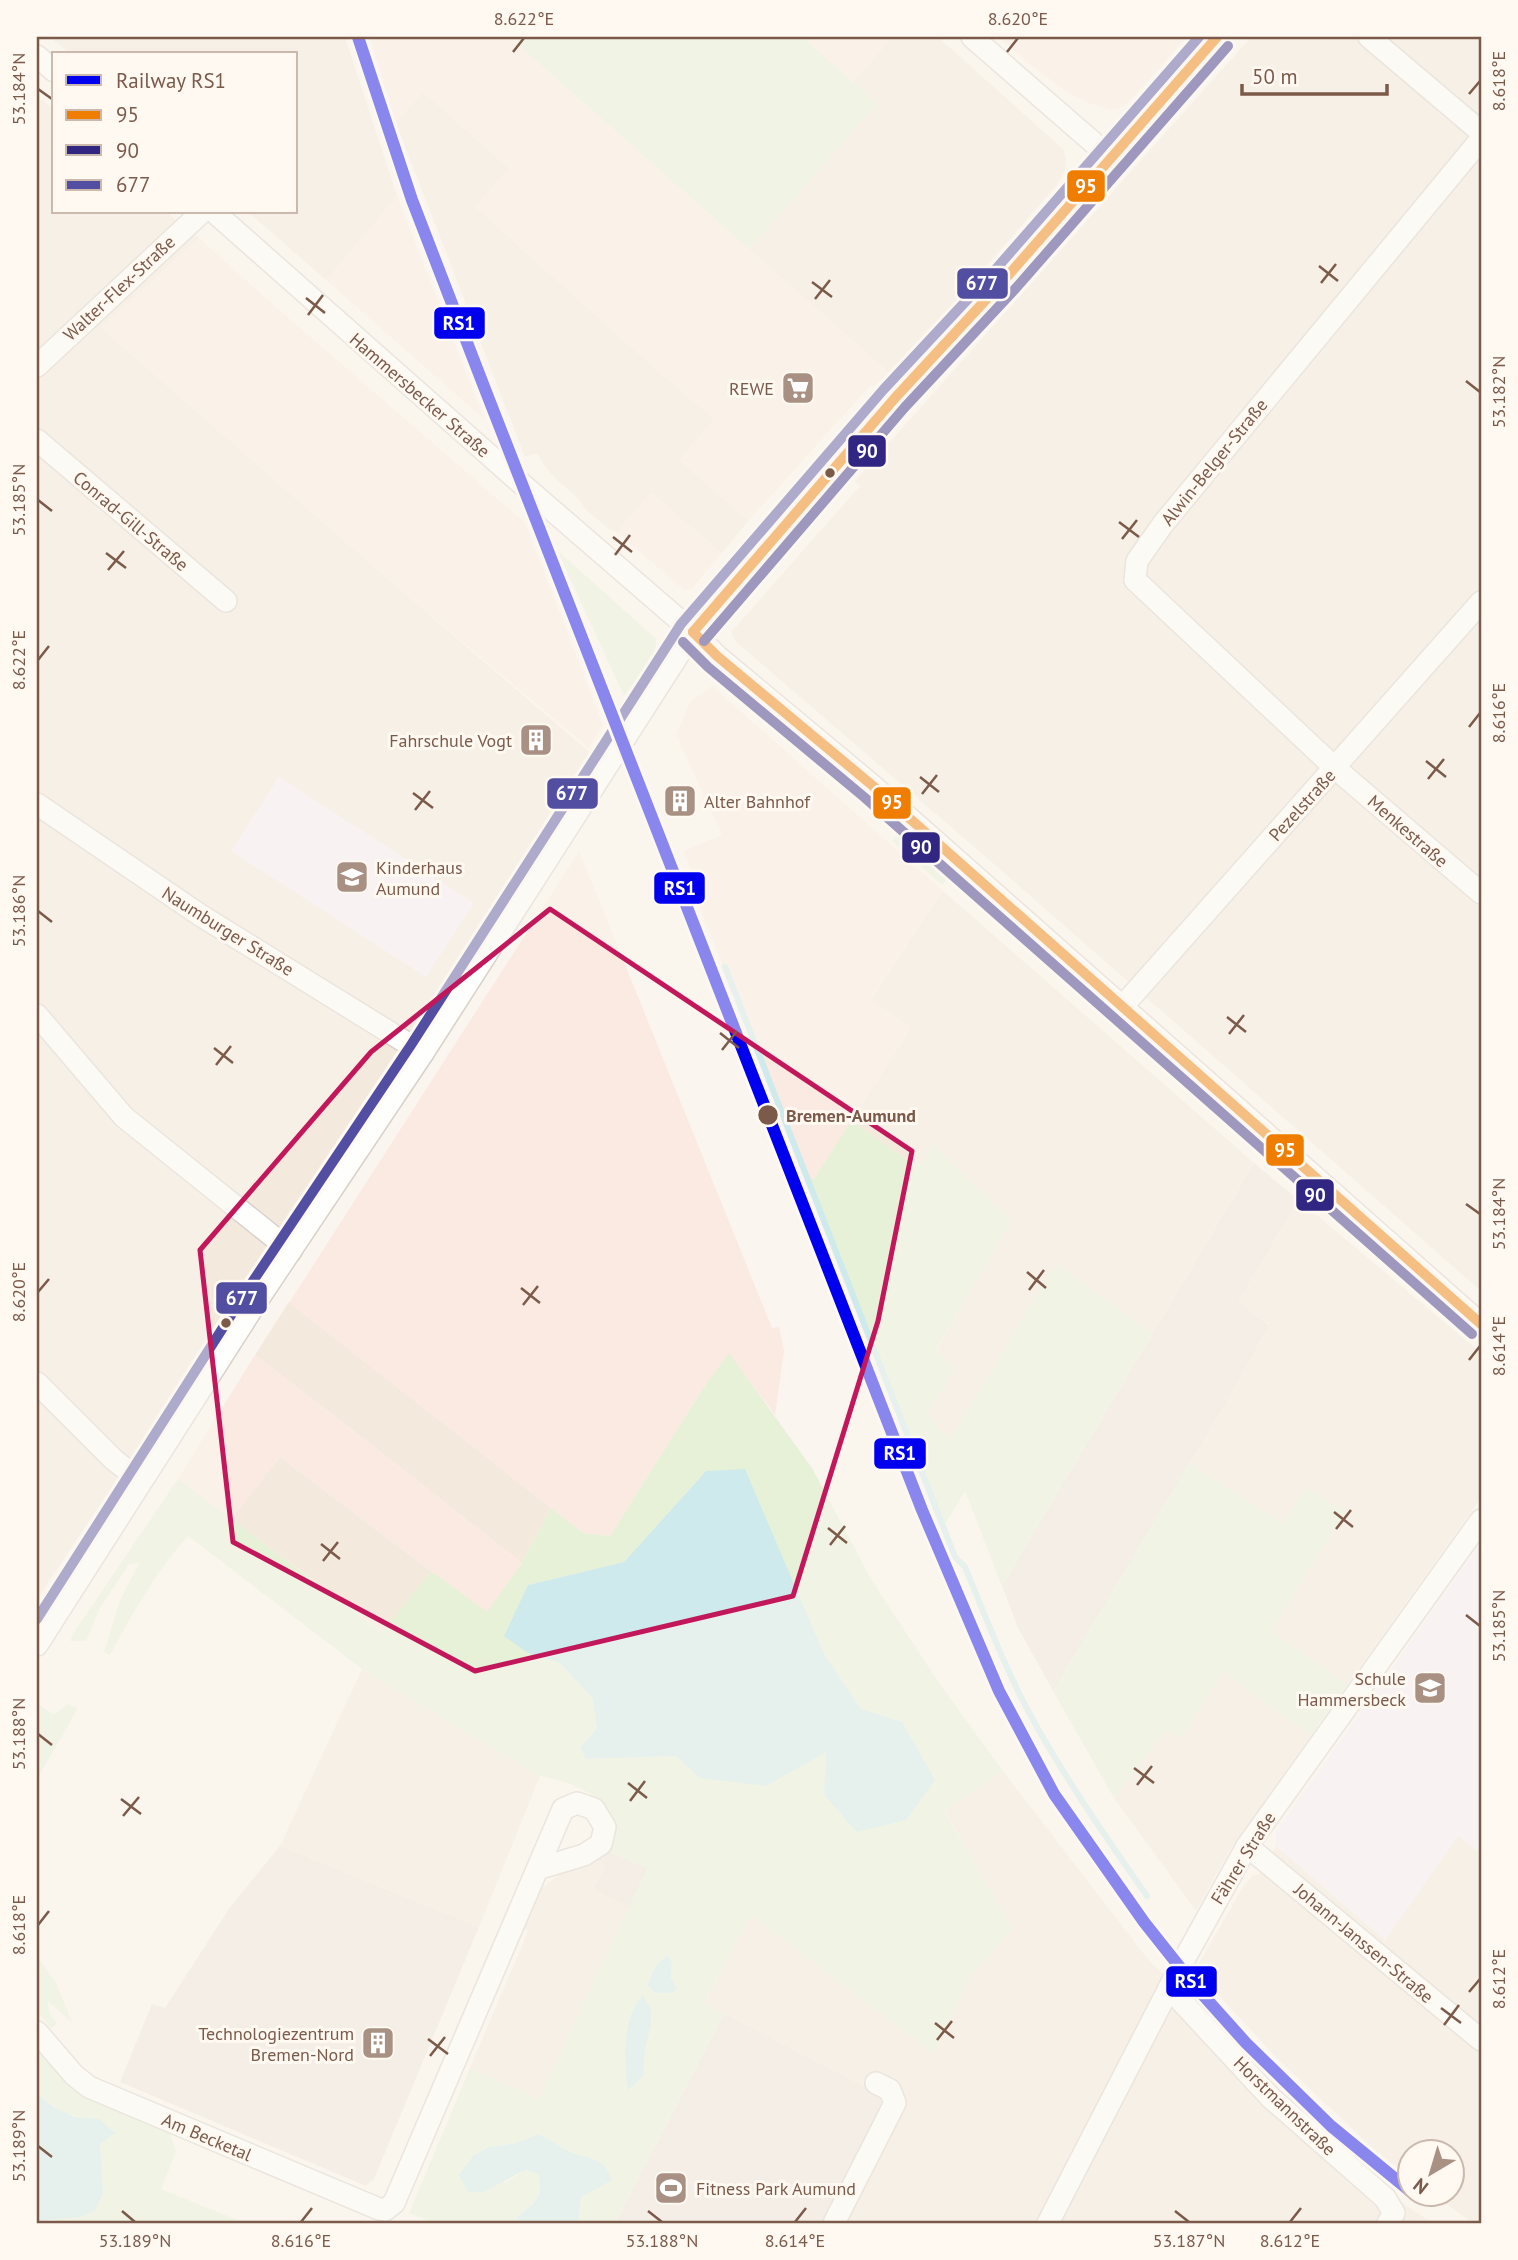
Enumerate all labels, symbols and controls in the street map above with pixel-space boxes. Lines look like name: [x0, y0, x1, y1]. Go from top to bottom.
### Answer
text: 8.622°E: [494, 7, 554, 30]
text: 8.620°E: [988, 7, 1048, 30]
text: 8.618°E: [1487, 51, 1510, 111]
legend: [52, 52, 298, 214]
scale bar: [1242, 52, 1387, 96]
text: 53.184°N: [7, 53, 30, 125]
text: 50 m: [1252, 63, 1298, 90]
text: Railway RS1: [116, 67, 226, 94]
text: 95: [116, 101, 139, 128]
text: 90: [116, 137, 139, 164]
line badge: 95: [1066, 169, 1106, 203]
text: 677: [116, 171, 150, 198]
text: 95: [1075, 174, 1097, 198]
street label: Walter-Flex-Straße: [58, 230, 180, 346]
line badge: 677: [956, 267, 1009, 300]
text: 677: [966, 271, 998, 295]
line badge: RS1: [433, 306, 486, 340]
text: RS1: [443, 311, 475, 335]
street label: Hammersbecker Straße: [345, 328, 495, 462]
text: 53.182°N: [1487, 356, 1510, 428]
supermarket icon: REWE: [779, 369, 817, 407]
place label: REWE: [729, 377, 774, 400]
street label: Alwin-Belger-Straße: [1156, 394, 1272, 530]
line badge: 90: [847, 434, 887, 468]
text: 90: [856, 439, 878, 463]
text: 53.185°N: [7, 464, 30, 536]
street label: Conrad-Gill-Straße: [69, 466, 193, 576]
unlabelled marker: [823, 466, 837, 480]
text: 8.622°E: [7, 630, 30, 690]
text: 8.616°E: [1487, 683, 1510, 743]
building icon: Fahrschule Vogt: [517, 721, 555, 759]
place label: Fahrschule Vogt: [389, 729, 512, 752]
street label: Pezelstraße: [1264, 764, 1340, 846]
line badge: 677: [546, 777, 599, 810]
text: 677: [556, 781, 588, 805]
building icon: Alter Bahnhof: [661, 782, 699, 820]
line badge: 95: [872, 786, 912, 820]
place label: Alter Bahnhof: [704, 790, 811, 813]
text: 95: [881, 790, 903, 814]
street label: Menkestraße: [1363, 790, 1453, 872]
line badge: 90: [901, 831, 941, 864]
text: 90: [910, 835, 932, 859]
place label: Kinderhaus Aumund: [376, 856, 463, 900]
school or university icon: Kinderhaus Aumund: [333, 858, 371, 896]
line badge: RS1: [653, 871, 706, 905]
text: 53.186°N: [7, 875, 30, 947]
text: RS1: [664, 876, 696, 900]
street label: Naumburger Straße: [158, 881, 298, 981]
marker: Bremen-Aumund: [756, 1103, 780, 1127]
place label: Bremen-Aumund: [786, 1104, 916, 1127]
line badge: 95: [1265, 1133, 1305, 1167]
text: 95: [1274, 1138, 1296, 1162]
line badge: 90: [1295, 1178, 1335, 1212]
text: 53.184°N: [1487, 1178, 1510, 1250]
text: 90: [1304, 1183, 1326, 1207]
text: 8.620°E: [7, 1262, 30, 1322]
line badge: 677: [215, 1281, 268, 1315]
text: 677: [226, 1286, 258, 1310]
unlabelled marker: [219, 1316, 233, 1330]
text: 8.614°E: [1487, 1316, 1510, 1376]
line badge: RS1: [873, 1437, 927, 1470]
text: RS1: [884, 1441, 916, 1465]
text: 53.185°N: [1487, 1590, 1510, 1662]
place label: Schule Hammersbeck: [1297, 1667, 1406, 1711]
school or university icon: Schule Hammersbeck: [1411, 1669, 1449, 1707]
text: 53.188°N: [7, 1698, 30, 1770]
street label: Fährer Straße: [1205, 1807, 1281, 1909]
street label: Johann-Janssen-Straße: [1289, 1877, 1438, 2008]
text: 8.618°E: [7, 1895, 30, 1955]
text: 8.612°E: [1487, 1949, 1510, 2009]
line badge: RS1: [1165, 1965, 1218, 1998]
text: RS1: [1175, 1969, 1207, 1993]
place label: Technologiezentrum Bremen-Nord: [198, 2022, 354, 2066]
building icon: Technologiezentrum Bremen-Nord: [359, 2024, 397, 2062]
street label: Horstmannstraße: [1229, 2051, 1341, 2161]
street label: Am Becketal: [159, 2108, 256, 2167]
text: 53.189°N: [7, 2110, 30, 2182]
north arrow: [1396, 2138, 1466, 2208]
sports icon: Fitness Park Aumund: [652, 2169, 690, 2207]
text: N: [1408, 2173, 1433, 2200]
place label: Fitness Park Aumund: [696, 2177, 856, 2200]
text: 53.189°N: [99, 2229, 171, 2252]
text: 8.616°E: [271, 2229, 331, 2252]
text: 53.188°N: [626, 2229, 698, 2252]
text: 8.614°E: [765, 2229, 825, 2252]
text: 53.187°N: [1153, 2229, 1225, 2252]
text: 8.612°E: [1260, 2229, 1320, 2252]

